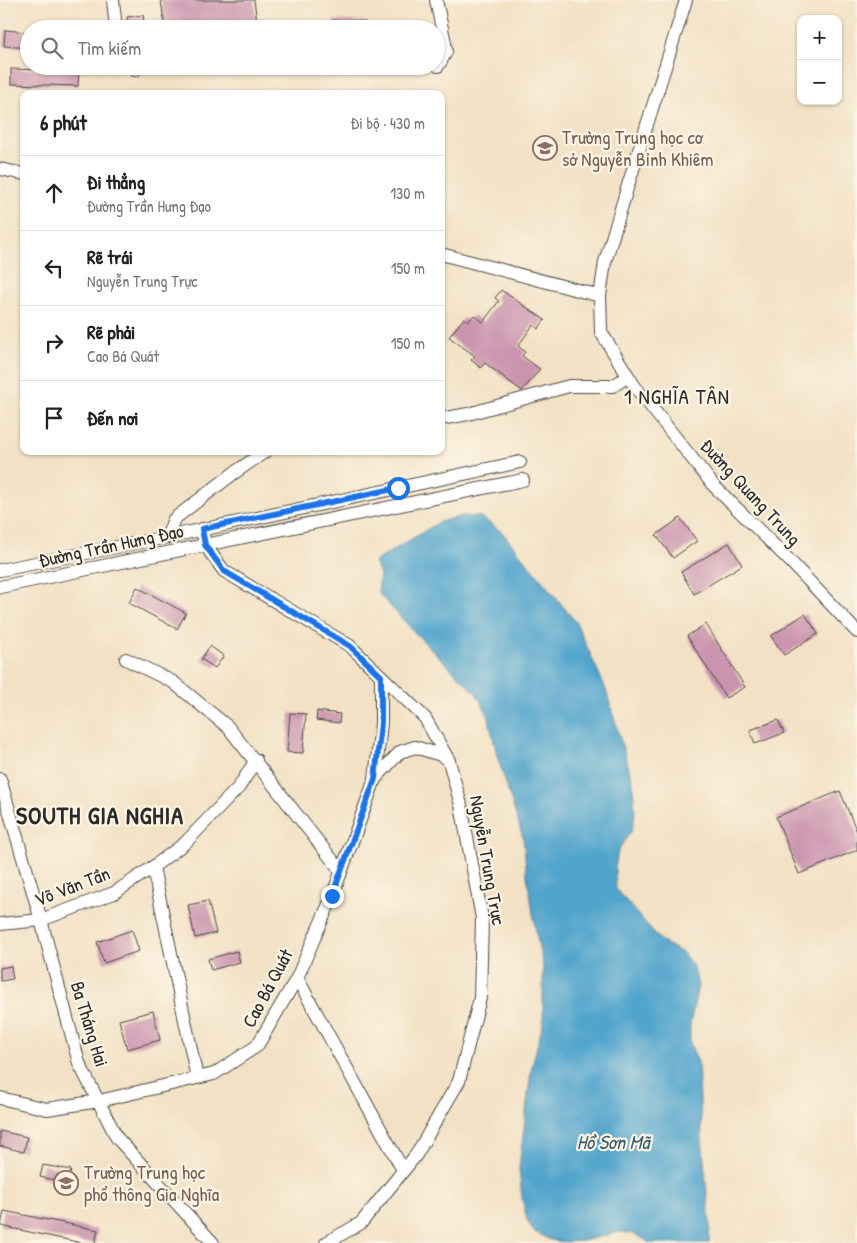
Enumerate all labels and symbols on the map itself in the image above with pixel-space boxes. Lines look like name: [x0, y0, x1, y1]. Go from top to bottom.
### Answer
place label: Trường Trung học cơ sở Nguyễn Bỉnh Khiêm: [562, 124, 714, 172]
school or university icon: Trường Trung học cơ sở Nguyễn Bỉnh Khiêm: [532, 135, 558, 161]
district label: 1 NGHĨA TÂN: [624, 382, 730, 411]
street label: Đường Quang Trung: [695, 433, 807, 551]
route start: [387, 477, 410, 500]
street label: Đường Trần Hưng Đạo: [36, 517, 186, 573]
street label: Nguyễn Trung Trực: [464, 793, 512, 927]
district label: SOUTH GIA NGHIA: [16, 799, 184, 831]
street label: Võ Văn Tần: [31, 860, 113, 912]
route end: [321, 885, 344, 908]
street label: Cao Bá Quát: [235, 944, 299, 1032]
street label: Ba Tháng Hai: [65, 978, 115, 1070]
water label: Hồ Sơn Mã: [577, 1128, 651, 1155]
place label: Trường Trung học phổ thông Gia Nghĩa: [84, 1159, 220, 1207]
school or university icon: Trường Trung học phổ thông Gia Nghĩa: [53, 1170, 79, 1196]

